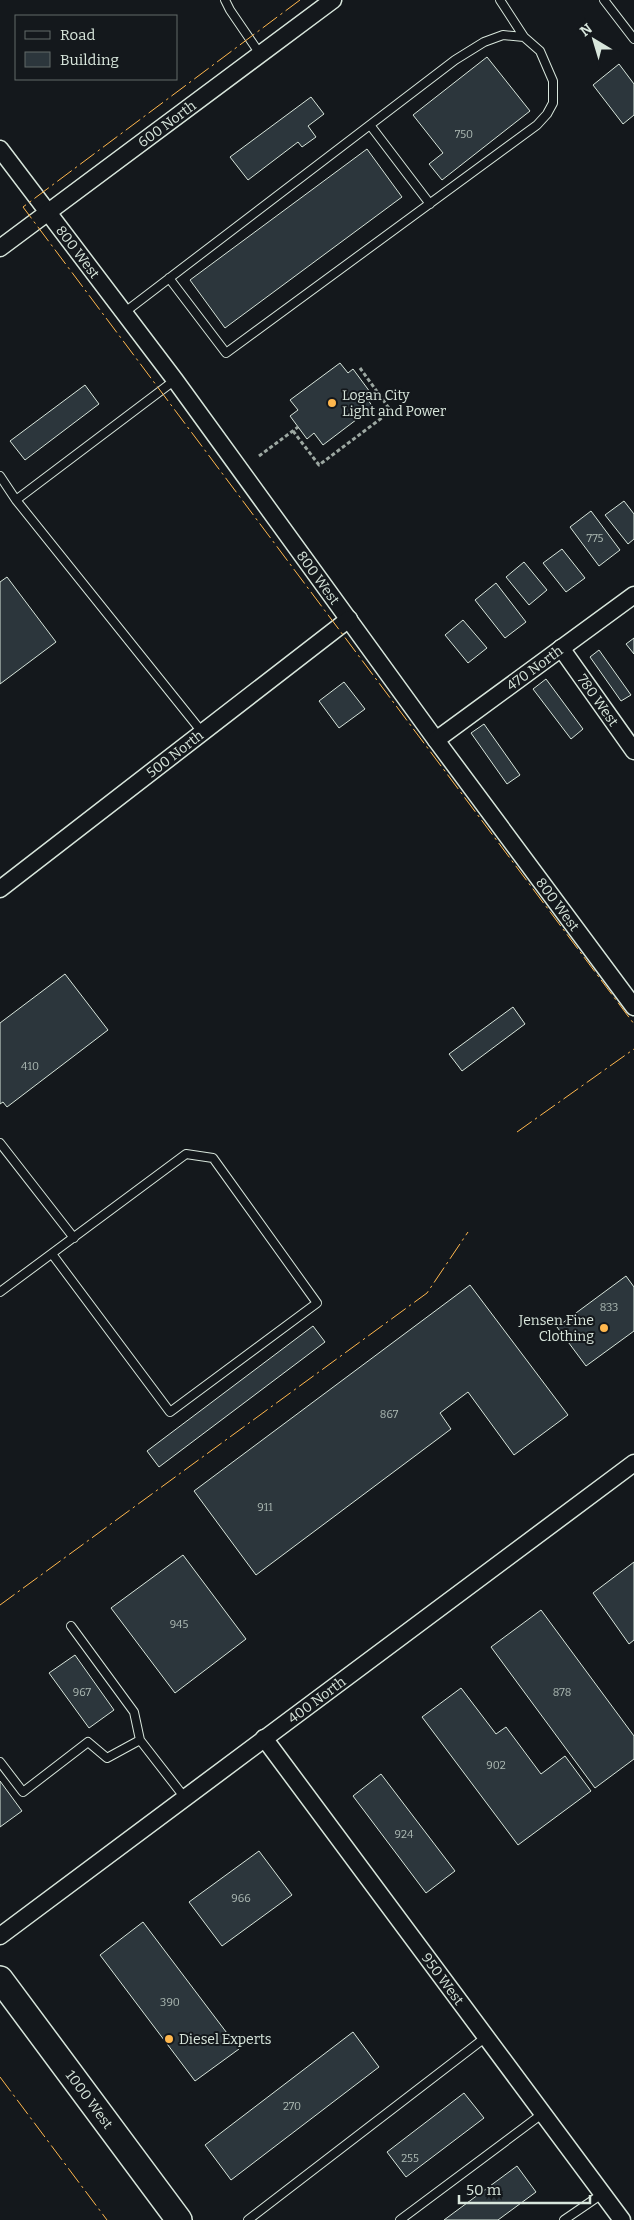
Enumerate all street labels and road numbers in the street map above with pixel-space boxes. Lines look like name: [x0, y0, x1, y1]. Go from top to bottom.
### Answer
street label: 600 North: [135, 97, 200, 151]
street label: 800 West: [52, 222, 103, 282]
street label: 800 West: [293, 548, 343, 608]
street label: 470 North: [503, 642, 566, 694]
street label: 780 West: [573, 671, 622, 730]
street label: 500 North: [143, 727, 207, 781]
street label: 800 West: [532, 875, 583, 935]
street label: 400 North: [285, 1673, 349, 1727]
street label: 950 West: [418, 1950, 467, 2008]
street label: 1000 West: [62, 2067, 116, 2132]

